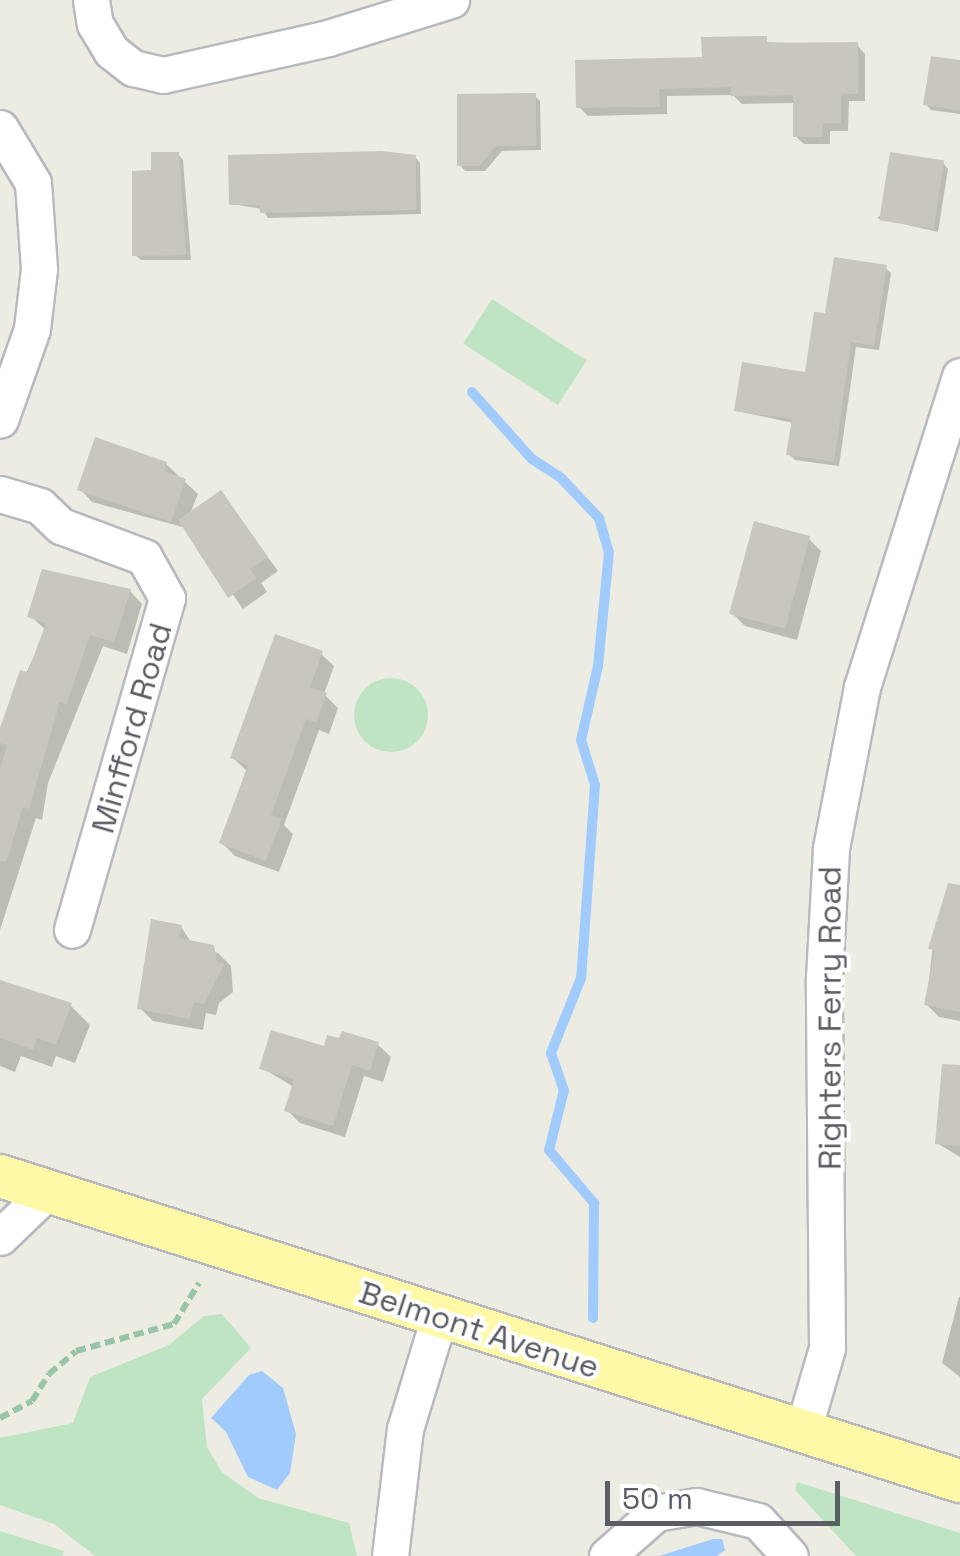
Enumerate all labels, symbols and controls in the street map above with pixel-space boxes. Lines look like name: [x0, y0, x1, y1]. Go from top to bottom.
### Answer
street label: Minfford Road: [84, 618, 180, 838]
street label: Righters Ferry Road: [811, 866, 849, 1170]
street label: Belmont Avenue: [354, 1273, 604, 1387]
scale bar: [610, 1461, 845, 1523]
text: 50 m: [622, 1479, 693, 1518]

